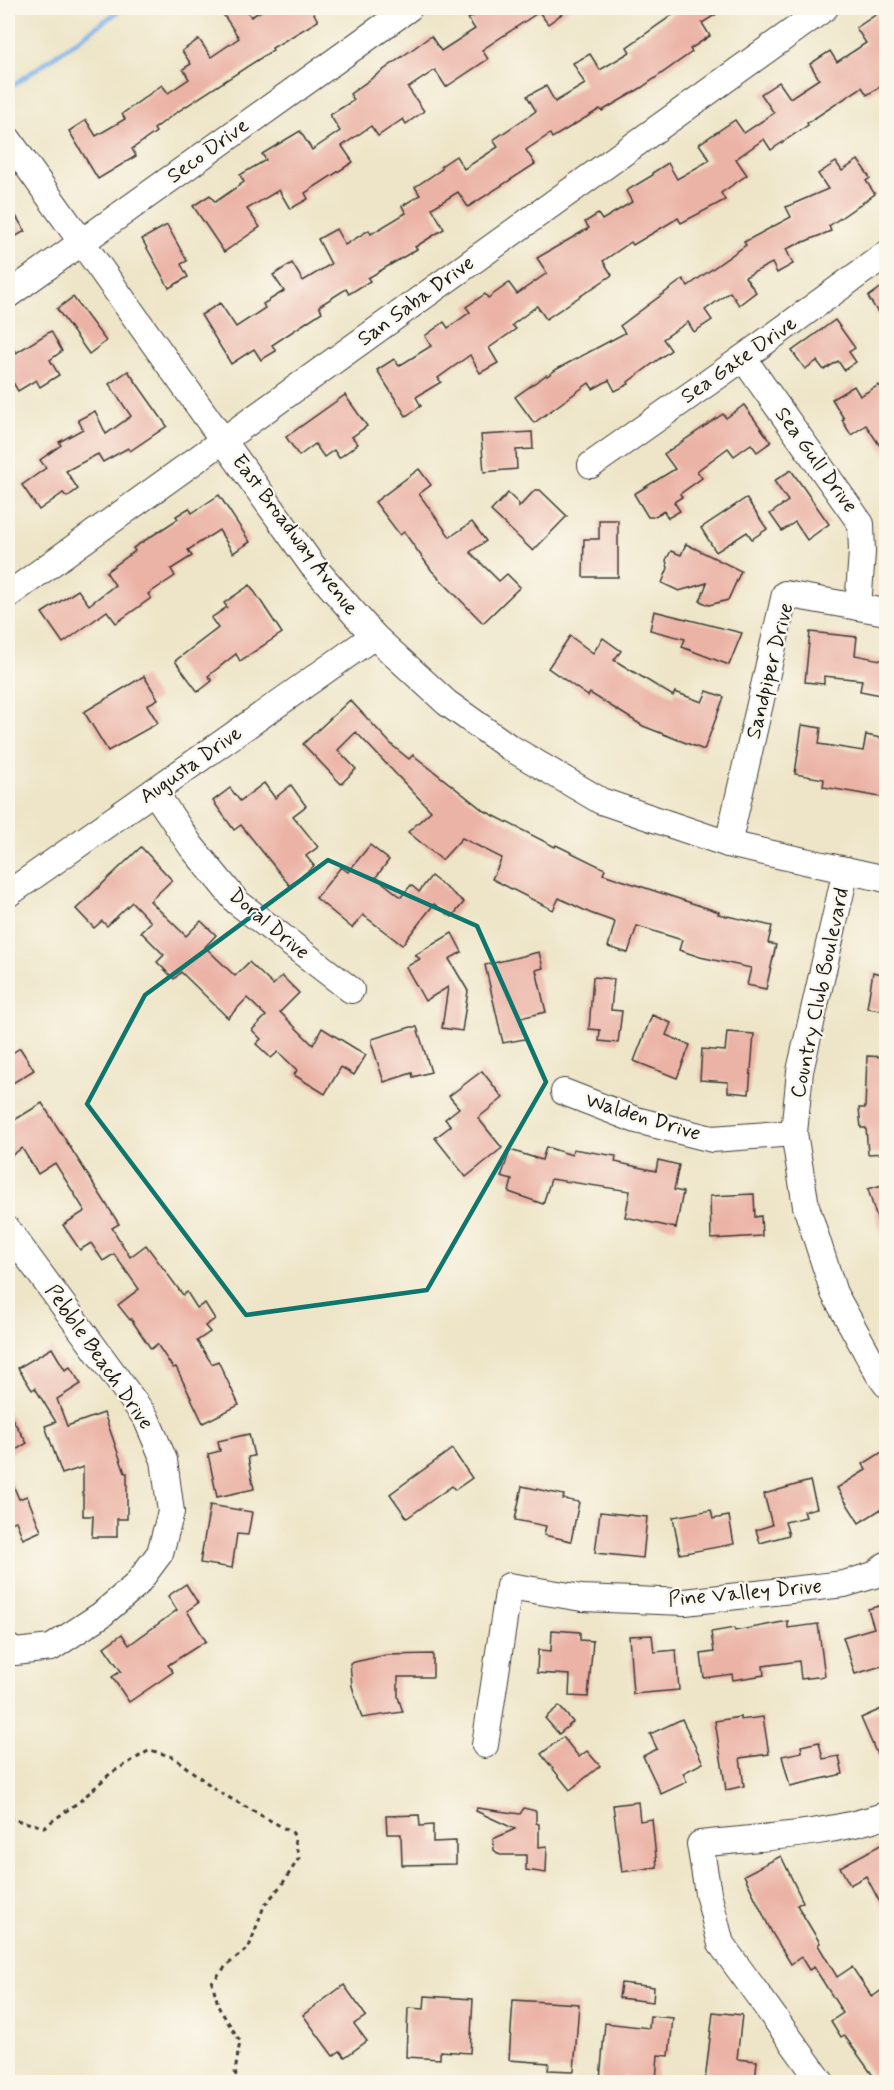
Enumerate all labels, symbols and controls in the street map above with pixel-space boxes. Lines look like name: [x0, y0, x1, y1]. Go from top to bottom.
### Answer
street label: Seco Drive: [161, 112, 255, 190]
street label: San Saba Drive: [352, 249, 480, 353]
street label: Sea Gate Drive: [675, 309, 803, 410]
street label: Sea Gull Drive: [768, 401, 864, 519]
street label: East Broadway Avenue: [225, 449, 365, 621]
street label: Sandpiper Drive: [740, 600, 800, 742]
street label: Augusta Drive: [134, 719, 248, 811]
street label: Doral Drive: [223, 882, 315, 966]
street label: Country Club Boulevard: [784, 885, 856, 1101]
street label: Walden Drive: [582, 1086, 704, 1148]
street label: Pebble Beach Drive: [38, 1279, 160, 1435]
street label: Pine Valley Drive: [667, 1572, 823, 1614]

